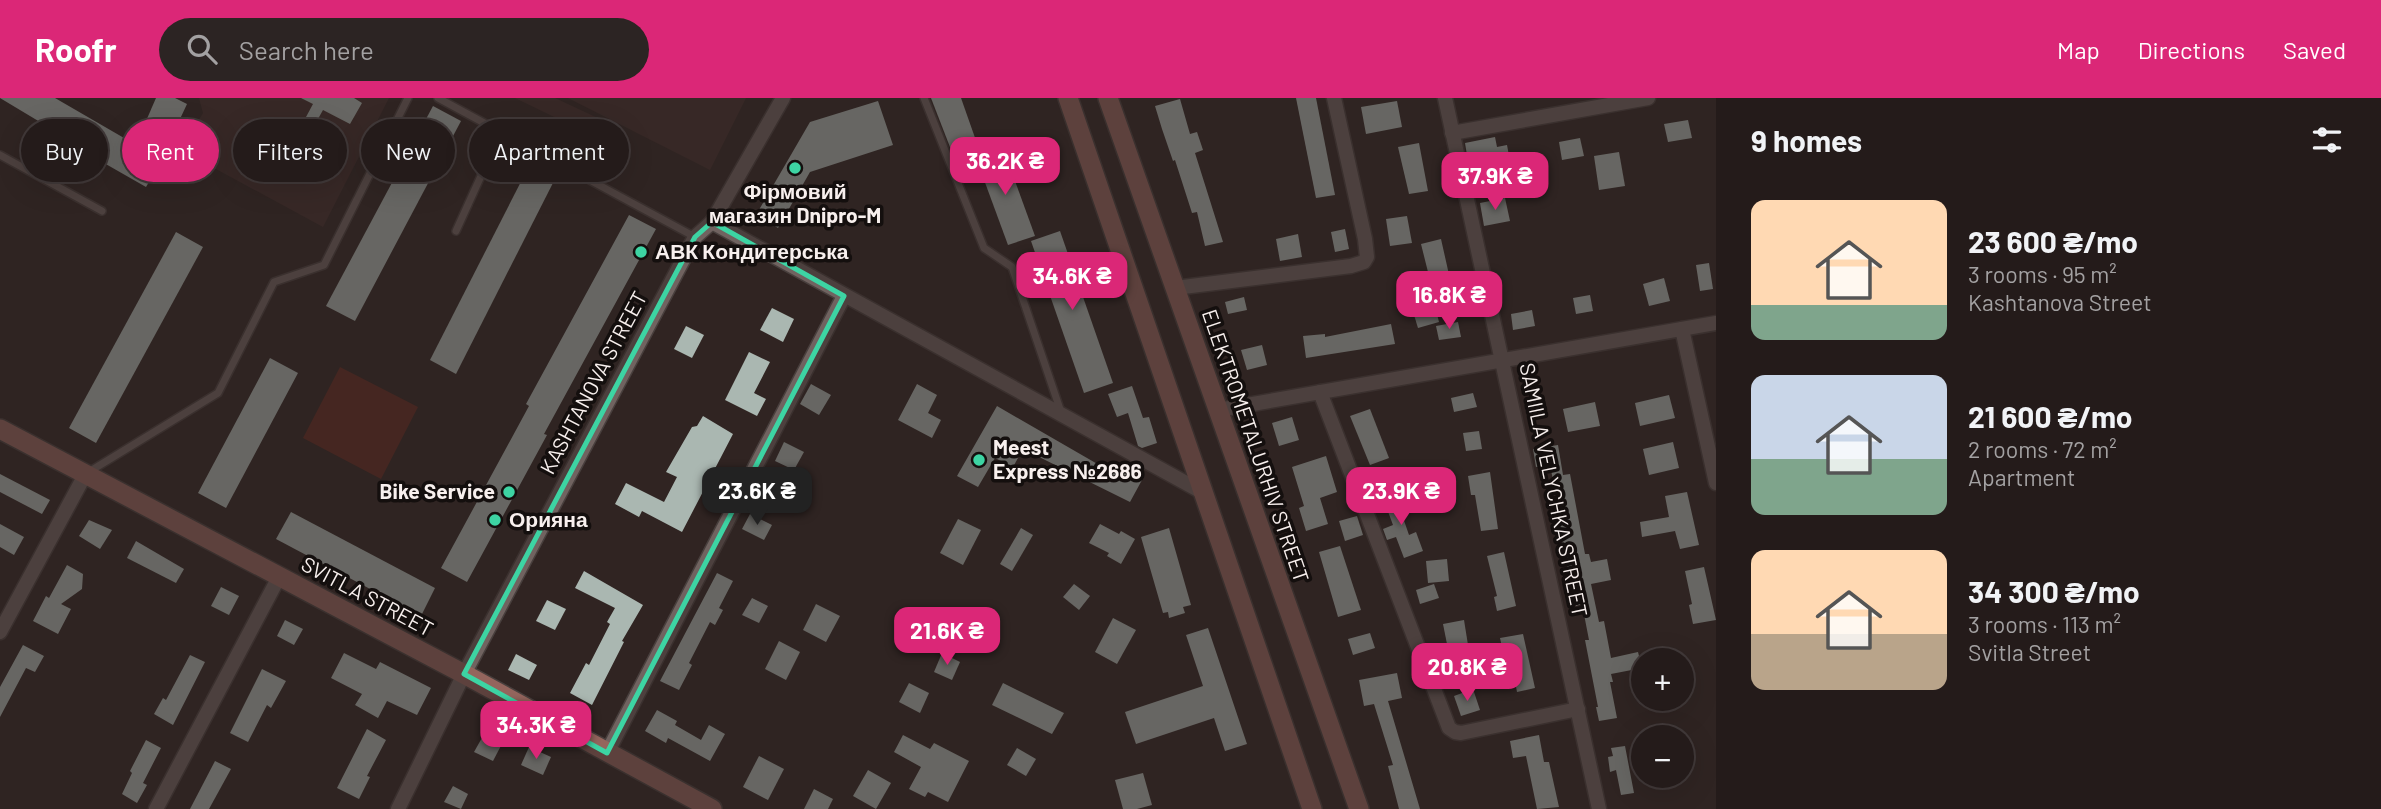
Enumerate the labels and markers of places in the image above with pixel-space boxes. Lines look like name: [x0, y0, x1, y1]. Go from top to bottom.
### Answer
pin: 36.2K ₴: [940, 138, 1070, 197]
pin: 37.9K ₴: [1430, 152, 1560, 212]
marker: Фірмовий магазин Dnipro-M: [787, 160, 803, 176]
place label: Фірмовий магазин Dnipro-M: [709, 178, 881, 227]
place label: АВК Кондитерська: [655, 238, 849, 263]
marker: АВК Кондитерська: [633, 244, 649, 260]
pin: 34.6K ₴: [1007, 252, 1137, 312]
pin: 16.8K ₴: [1384, 272, 1514, 331]
place label: Meest Express №2686: [993, 434, 1142, 483]
marker: Meest Express №2686: [971, 452, 987, 468]
pin: 23.6K ₴: [692, 468, 822, 527]
pin: 23.9K ₴: [1336, 468, 1466, 527]
place label: Bike Service: [380, 478, 495, 503]
marker: Bike Service: [501, 484, 517, 500]
place label: Орияна: [509, 506, 588, 531]
marker: Орияна: [487, 512, 503, 528]
pin: 21.6K ₴: [882, 608, 1012, 667]
pin: 20.8K ₴: [1402, 644, 1532, 703]
pin: 34.3K ₴: [471, 702, 601, 761]

